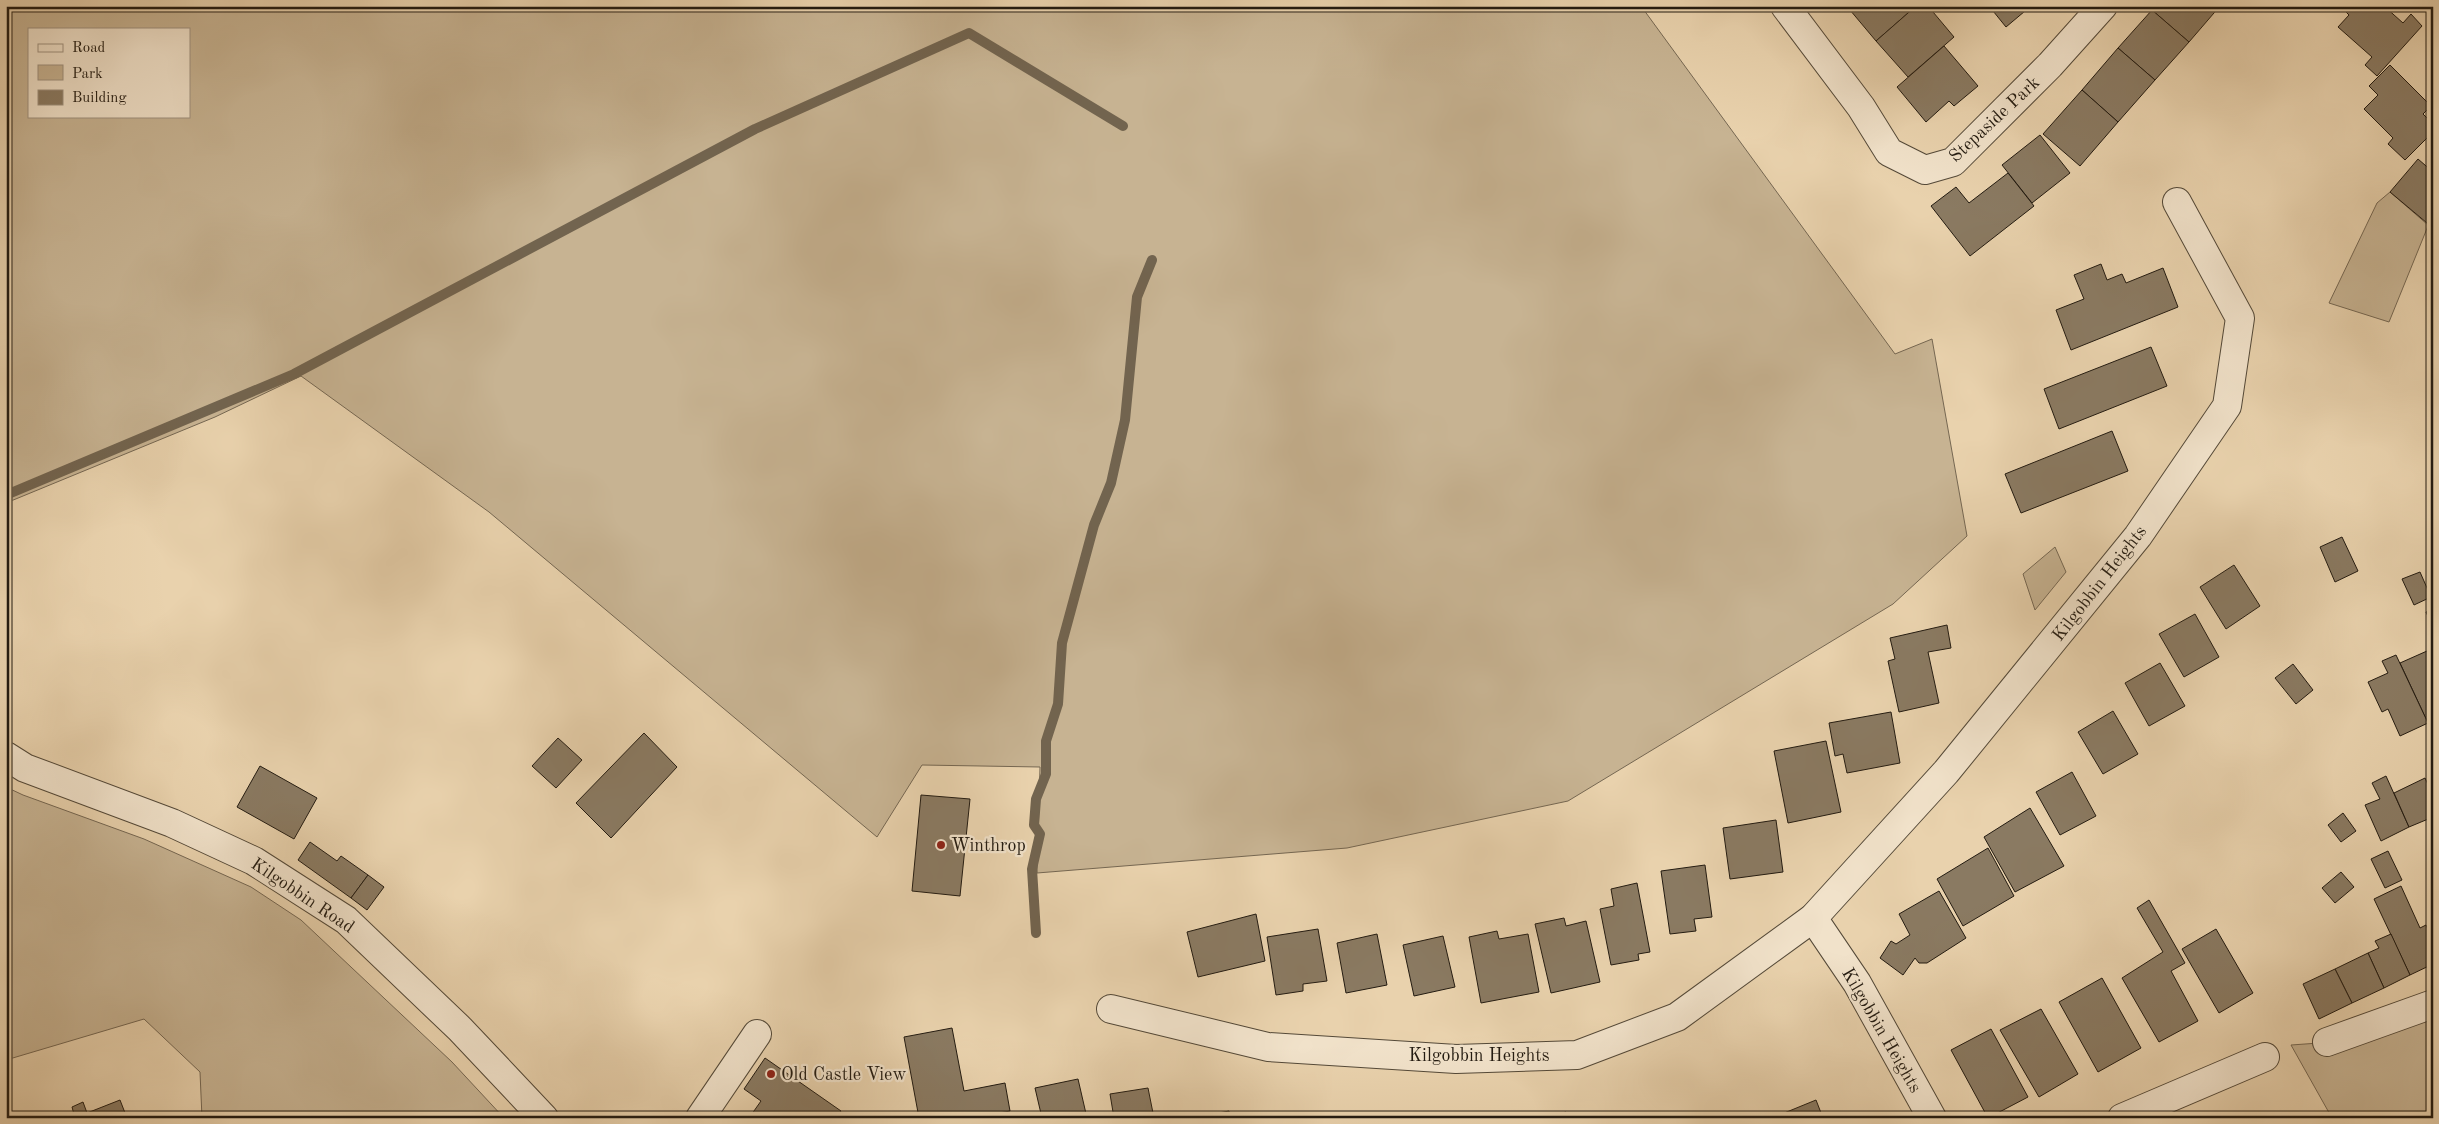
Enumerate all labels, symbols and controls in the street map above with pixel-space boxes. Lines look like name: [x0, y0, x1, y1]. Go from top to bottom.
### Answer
legend: [28, 28, 190, 118]
text: Road: [72, 41, 106, 56]
text: Park: [72, 67, 103, 82]
street label: Stepaside Park: [1946, 73, 2043, 166]
text: Building: [72, 91, 127, 106]
street label: Kilgobbin Heights: [2049, 522, 2150, 645]
place label: Winthrop: [951, 837, 1026, 855]
marker: Winthrop: [935, 839, 947, 851]
street label: Kilgobbin Road: [248, 855, 357, 937]
street label: Kilgobbin Heights: [1838, 965, 1924, 1096]
street label: Kilgobbin Heights: [1409, 1047, 1550, 1065]
place label: Old Castle View: [781, 1066, 906, 1084]
marker: Old Castle View: [765, 1068, 777, 1080]

